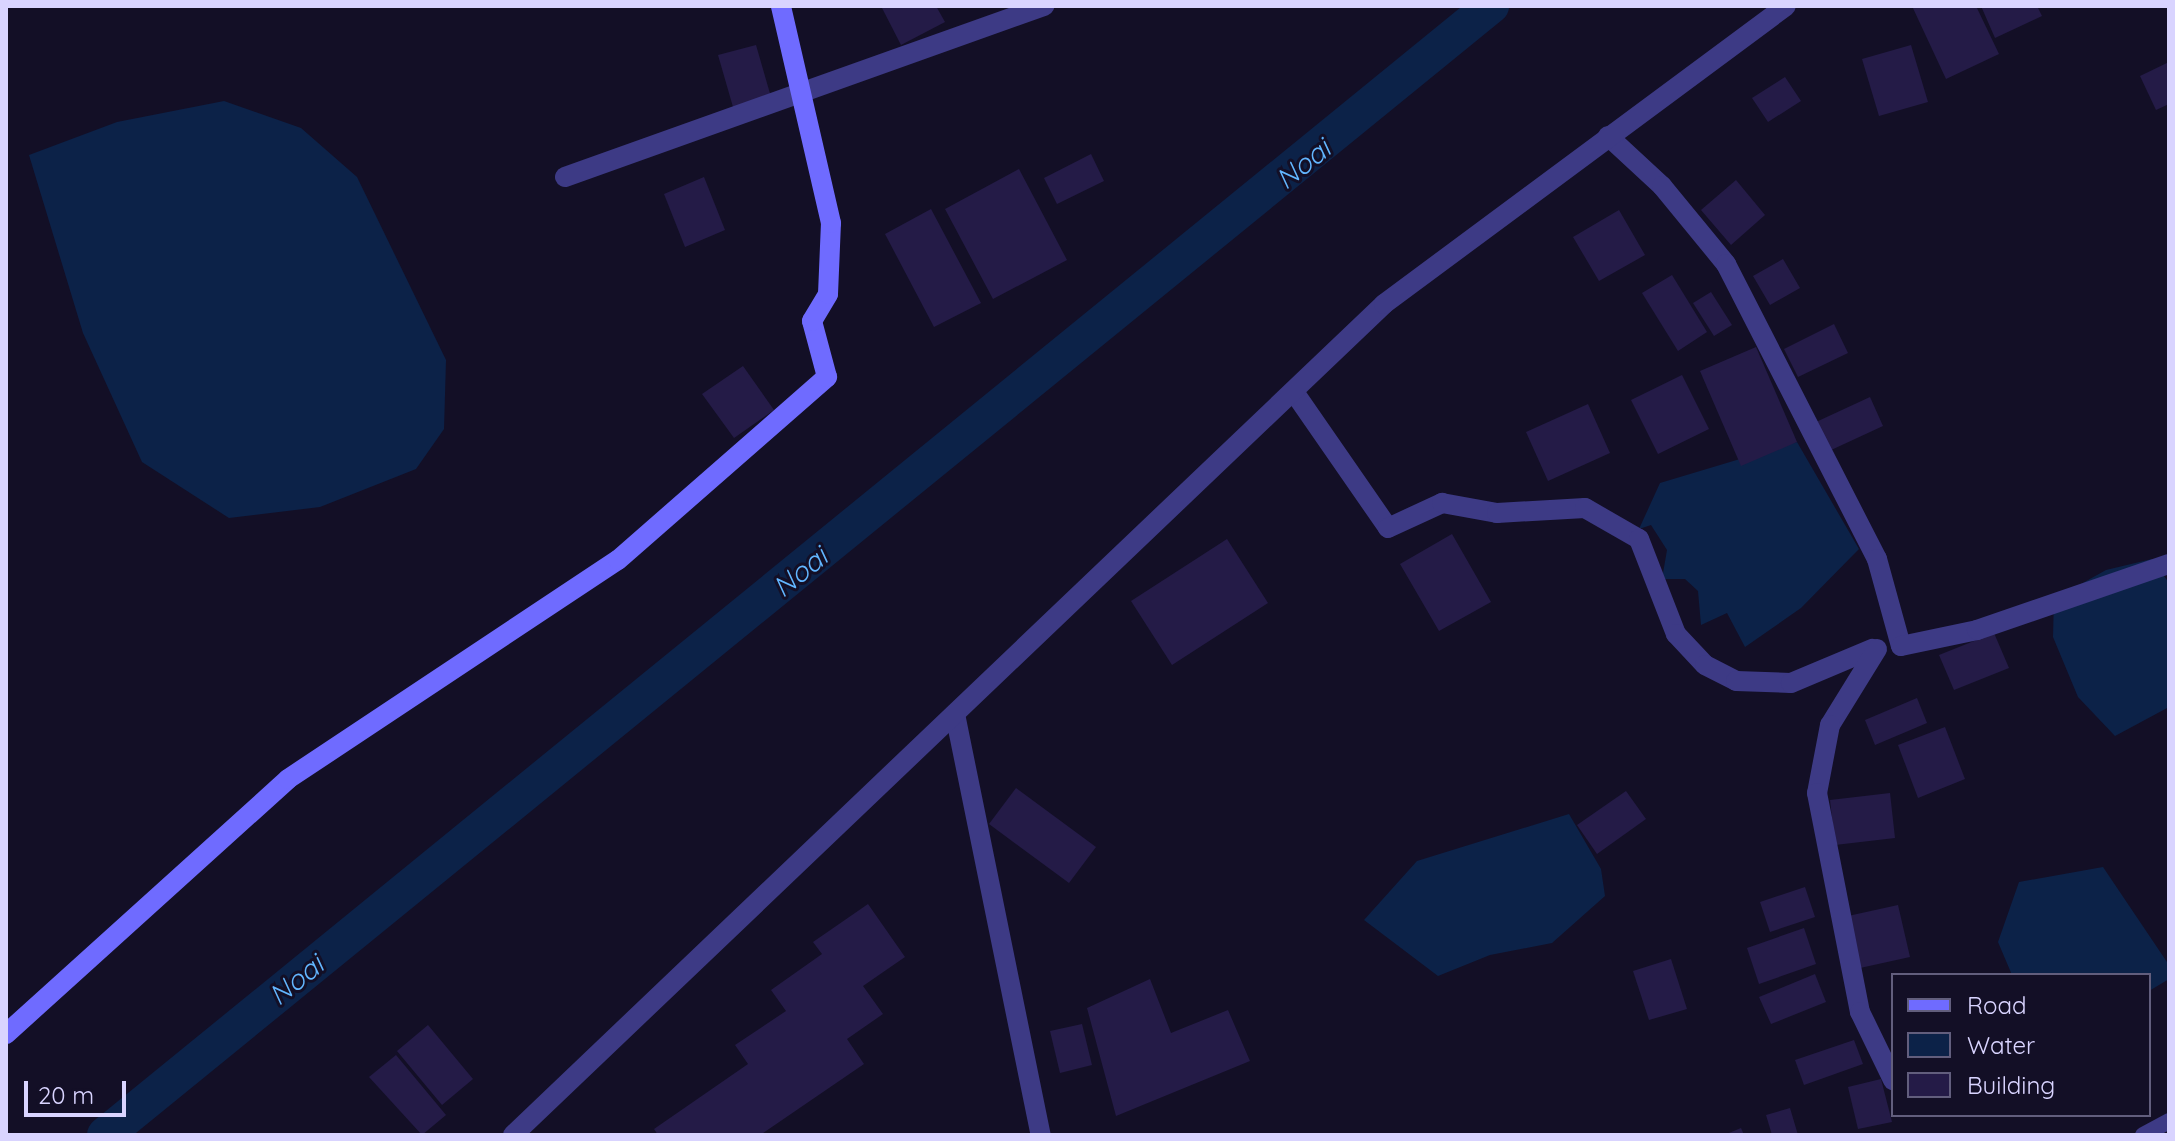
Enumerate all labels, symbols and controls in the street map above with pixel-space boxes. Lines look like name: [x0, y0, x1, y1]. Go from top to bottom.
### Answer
water label: Noai: [1269, 132, 1337, 196]
water label: Noai: [766, 540, 834, 604]
water label: Noai: [262, 948, 330, 1012]
legend: [1891, 973, 2151, 1117]
text: Road: [1967, 990, 2027, 1020]
text: Water: [1967, 1030, 2035, 1060]
scale bar: [28, 1065, 130, 1115]
text: Building: [1967, 1070, 2055, 1100]
text: 20 m: [38, 1080, 94, 1110]

